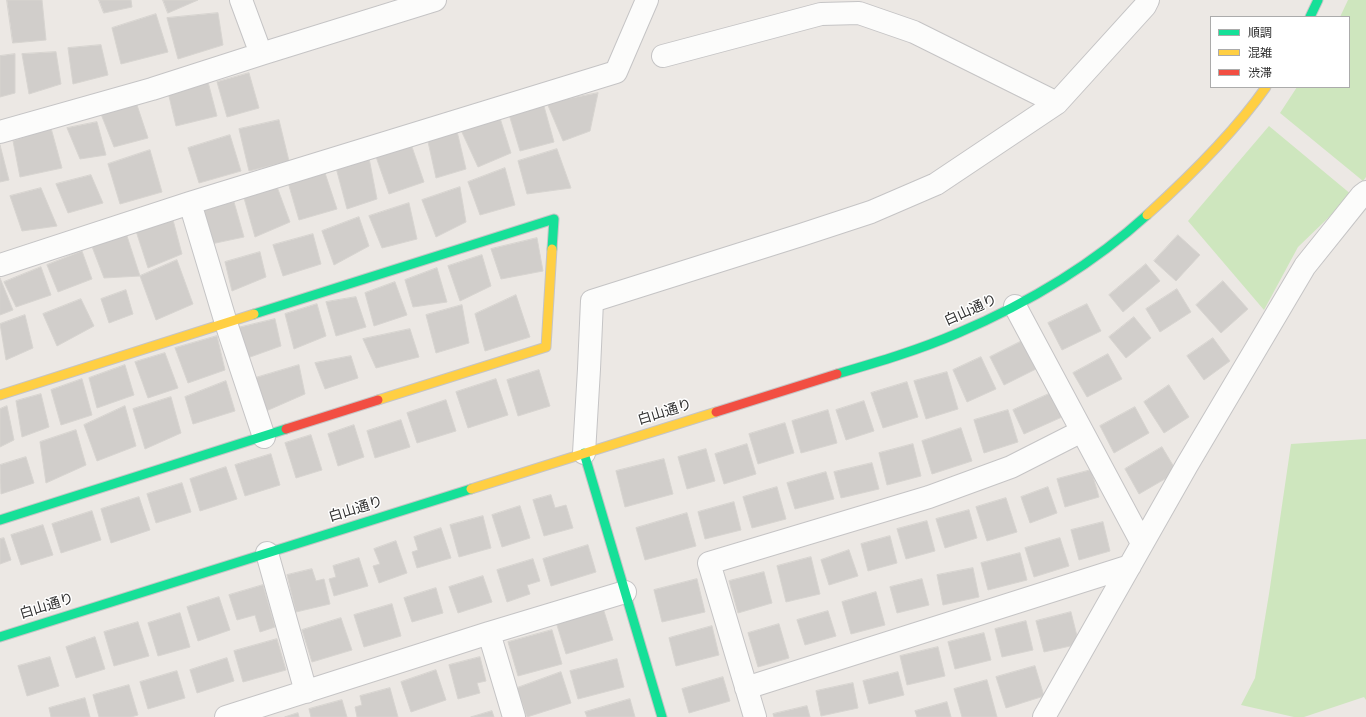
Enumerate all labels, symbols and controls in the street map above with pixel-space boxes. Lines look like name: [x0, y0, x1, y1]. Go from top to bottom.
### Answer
legend: [1210, 16, 1350, 88]
text: 順調: [1248, 24, 1272, 42]
text: 混雑: [1248, 44, 1272, 62]
text: 渋滞: [1248, 64, 1272, 82]
street label: 白山通り: [942, 292, 1000, 330]
street label: 白山通り: [636, 397, 694, 429]
street label: 白山通り: [327, 494, 385, 526]
street label: 白山通り: [18, 591, 76, 623]

